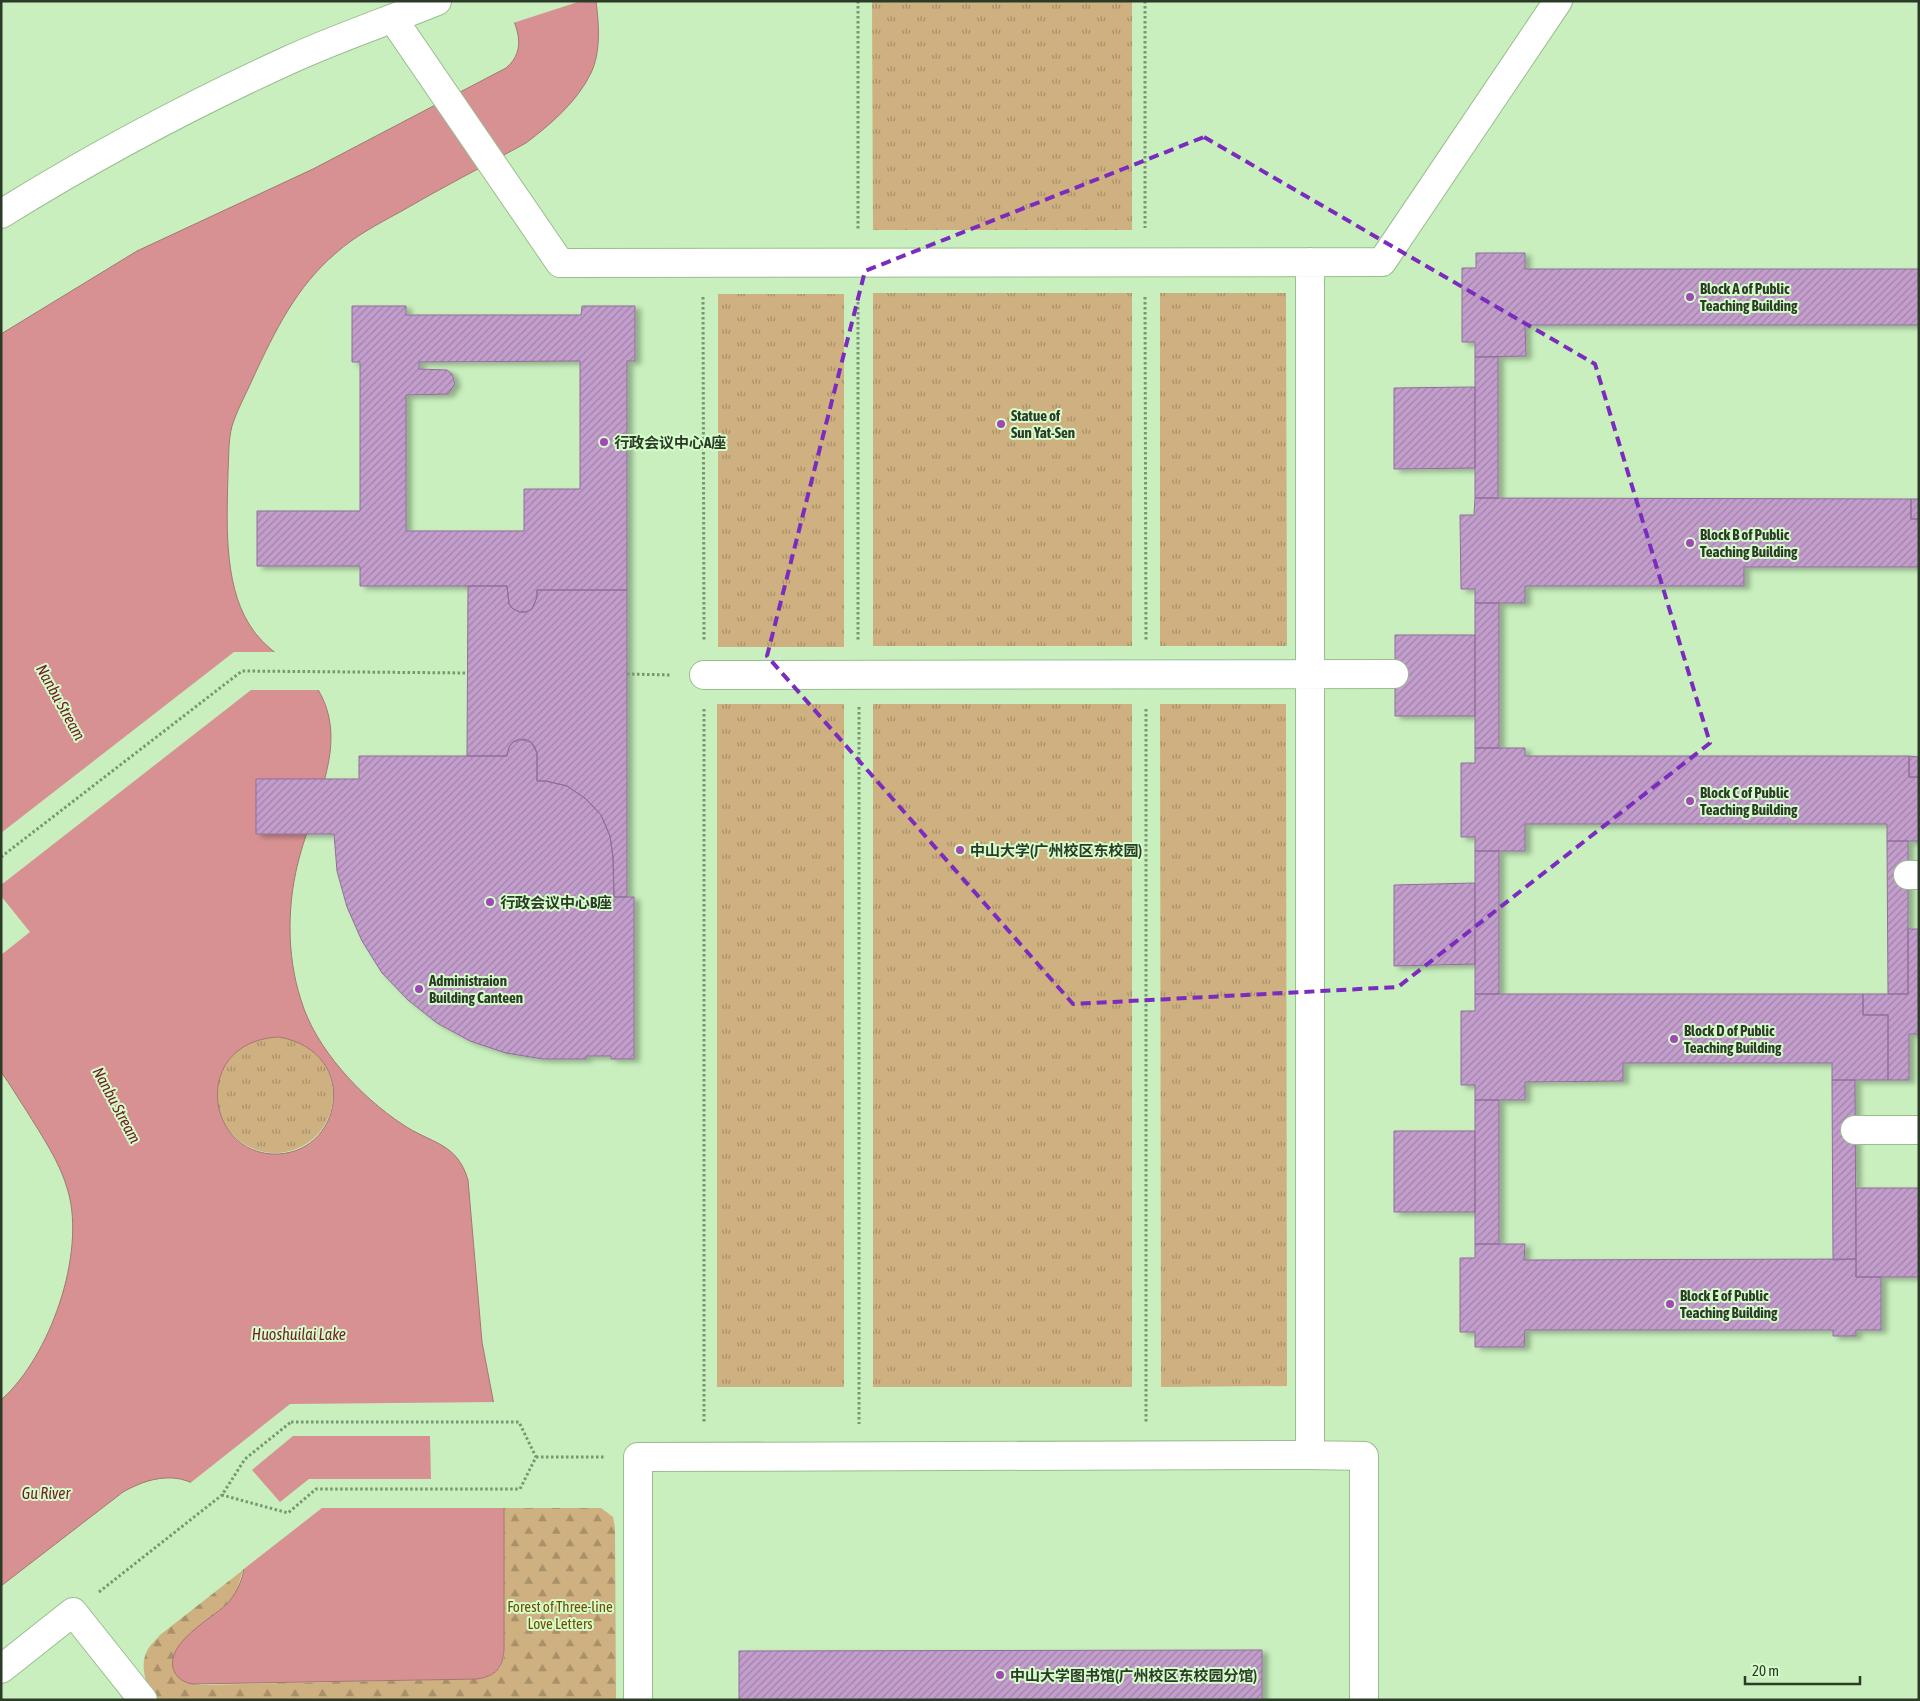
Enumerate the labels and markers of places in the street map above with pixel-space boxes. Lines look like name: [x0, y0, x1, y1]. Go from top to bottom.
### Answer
place label: Block A of Public Teaching Building: [1700, 280, 1798, 314]
marker: Block A of Public Teaching Building: [1684, 291, 1696, 303]
place label: Statue of Sun Yat-Sen: [1011, 407, 1075, 441]
marker: Statue of Sun Yat-Sen: [995, 418, 1007, 430]
place label: 行政会议中心A座: [614, 434, 726, 451]
marker: 行政会议中心A座: [598, 436, 610, 448]
place label: Block B of Public Teaching Building: [1700, 526, 1798, 560]
marker: Block B of Public Teaching Building: [1684, 537, 1696, 549]
place label: Block C of Public Teaching Building: [1700, 784, 1798, 818]
marker: Block C of Public Teaching Building: [1684, 795, 1696, 807]
place label: 中山大学(广州校区东校园): [970, 842, 1142, 859]
marker: 中山大学(广州校区东校园): [954, 844, 966, 856]
place label: 行政会议中心B座: [500, 894, 612, 911]
marker: 行政会议中心B座: [484, 896, 496, 908]
place label: Administraion Building Canteen: [428, 972, 523, 1006]
marker: Administraion Building Canteen: [413, 983, 425, 995]
place label: Block D of Public Teaching Building: [1684, 1022, 1782, 1056]
marker: Block D of Public Teaching Building: [1668, 1033, 1680, 1045]
place label: Block E of Public Teaching Building: [1680, 1287, 1778, 1321]
marker: Block E of Public Teaching Building: [1664, 1298, 1676, 1310]
place label: 中山大学图书馆(广州校区东校园分馆): [1010, 1667, 1257, 1684]
marker: 中山大学图书馆(广州校区东校园分馆): [994, 1669, 1006, 1681]

